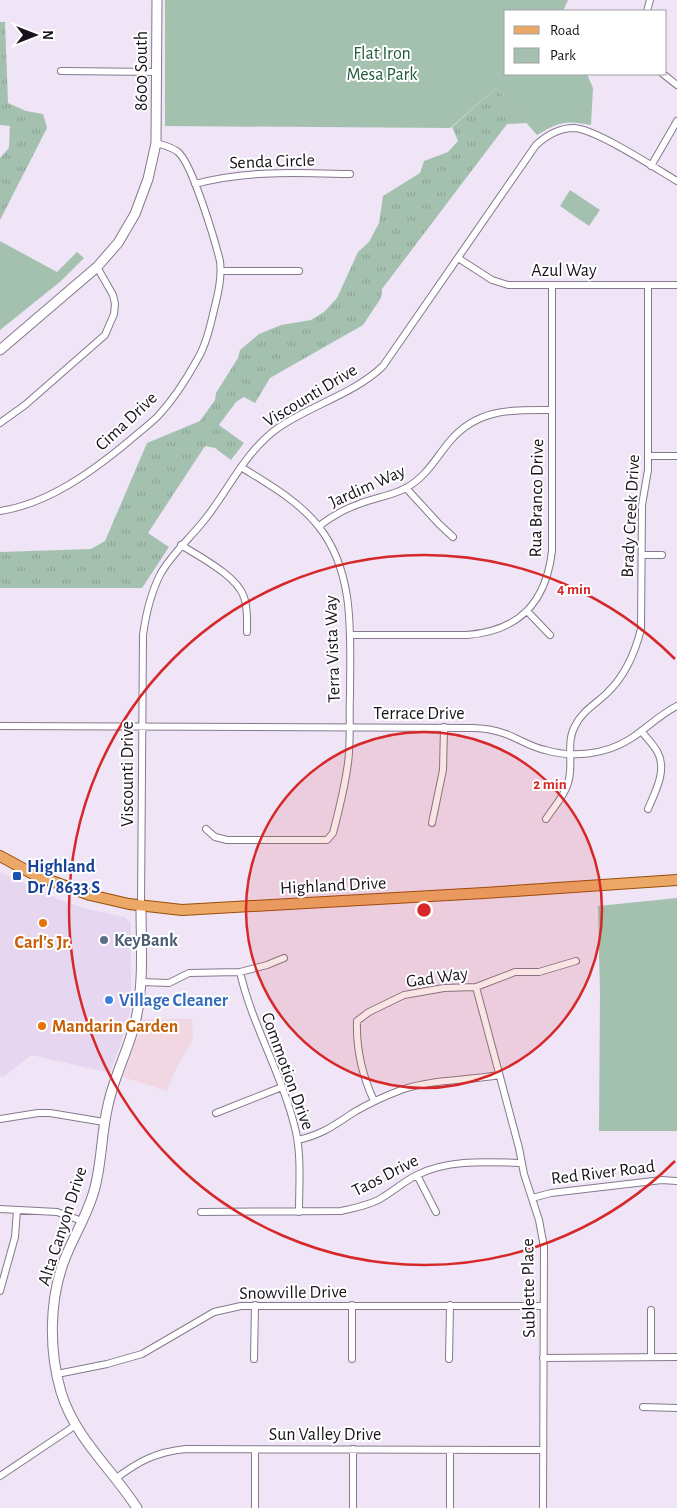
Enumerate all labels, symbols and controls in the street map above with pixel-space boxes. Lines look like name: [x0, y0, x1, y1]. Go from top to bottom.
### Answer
north arrow: [10, 10, 60, 60]
legend: [504, 10, 667, 75]
text: Road: [550, 23, 580, 38]
text: N: [40, 30, 54, 40]
street label: 8600 South: [133, 31, 151, 111]
park label: Flat Iron Mesa Park: [346, 45, 418, 84]
text: Park: [550, 48, 576, 63]
street label: Senda Circle: [229, 152, 315, 172]
street label: Azul Way: [531, 262, 597, 280]
street label: Viscounti Drive: [261, 361, 360, 431]
street label: Cima Drive: [92, 389, 161, 455]
street label: Rua Branco Drive: [527, 438, 547, 558]
street label: Brady Creek Drive: [619, 454, 643, 578]
street label: Jardim Way: [327, 462, 408, 512]
text: 4 min: [557, 582, 591, 597]
street label: Terra Vista Way: [322, 595, 344, 703]
street label: Terrace Drive: [373, 705, 465, 723]
street label: Viscounti Drive: [119, 721, 137, 827]
text: 2 min: [533, 777, 567, 792]
place label: Highland Dr / 8633 S: [27, 858, 100, 897]
marker: Highland Dr / 8633 S: [11, 870, 23, 882]
street label: Highland Drive: [279, 874, 387, 898]
centre of rings: [415, 901, 433, 919]
marker: Carl's Jr.: [37, 917, 49, 929]
place label: KeyBank: [114, 932, 178, 950]
place label: Carl's Jr.: [15, 934, 71, 952]
marker: KeyBank: [98, 934, 110, 946]
street label: Gad Way: [405, 965, 469, 991]
place label: Village Cleaner: [119, 992, 229, 1010]
marker: Village Cleaner: [103, 994, 115, 1006]
street label: Commotion Drive: [257, 1010, 317, 1132]
place label: Mandarin Garden: [52, 1018, 178, 1036]
marker: Mandarin Garden: [36, 1020, 48, 1032]
street label: Taos Drive: [349, 1152, 422, 1200]
street label: Red River Road: [550, 1158, 656, 1188]
street label: Alta Canyon Drive: [35, 1165, 91, 1288]
street label: Sublette Place: [519, 1238, 539, 1338]
street label: Snowville Drive: [239, 1283, 347, 1303]
street label: Sun Valley Drive: [269, 1426, 381, 1444]

